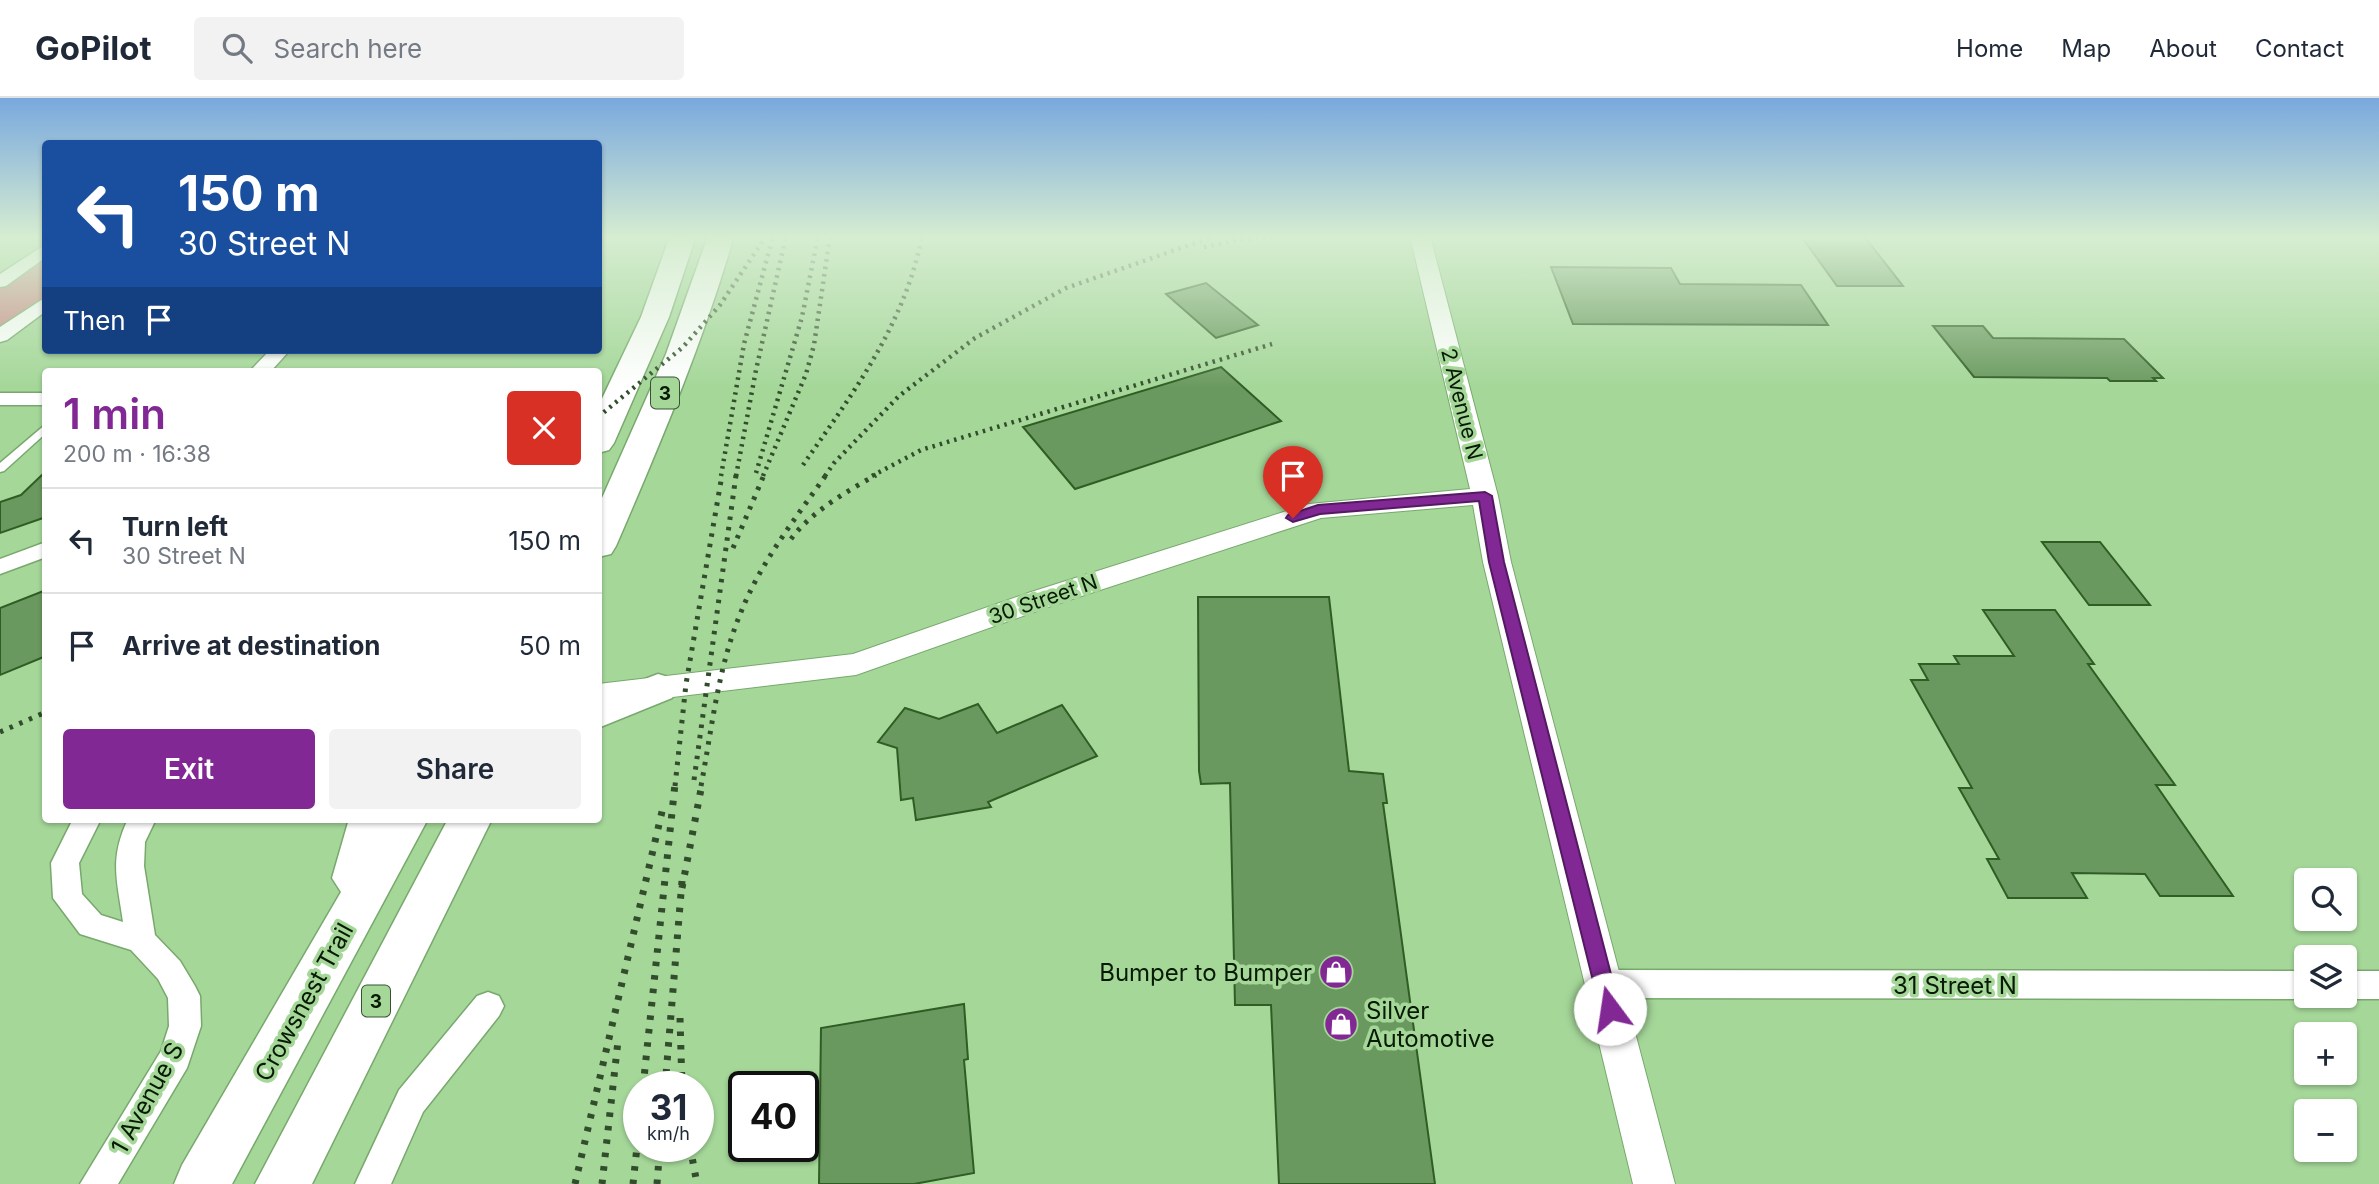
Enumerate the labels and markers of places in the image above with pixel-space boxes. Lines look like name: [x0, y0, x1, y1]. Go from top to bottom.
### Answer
pin: [1263, 446, 1323, 518]
shop icon: Bumper to Bumper: [1317, 953, 1355, 991]
place label: Bumper to Bumper: [1099, 958, 1312, 987]
place label: Silver Automotive: [1366, 996, 1495, 1053]
shop icon: Silver Automotive: [1322, 1005, 1360, 1043]

